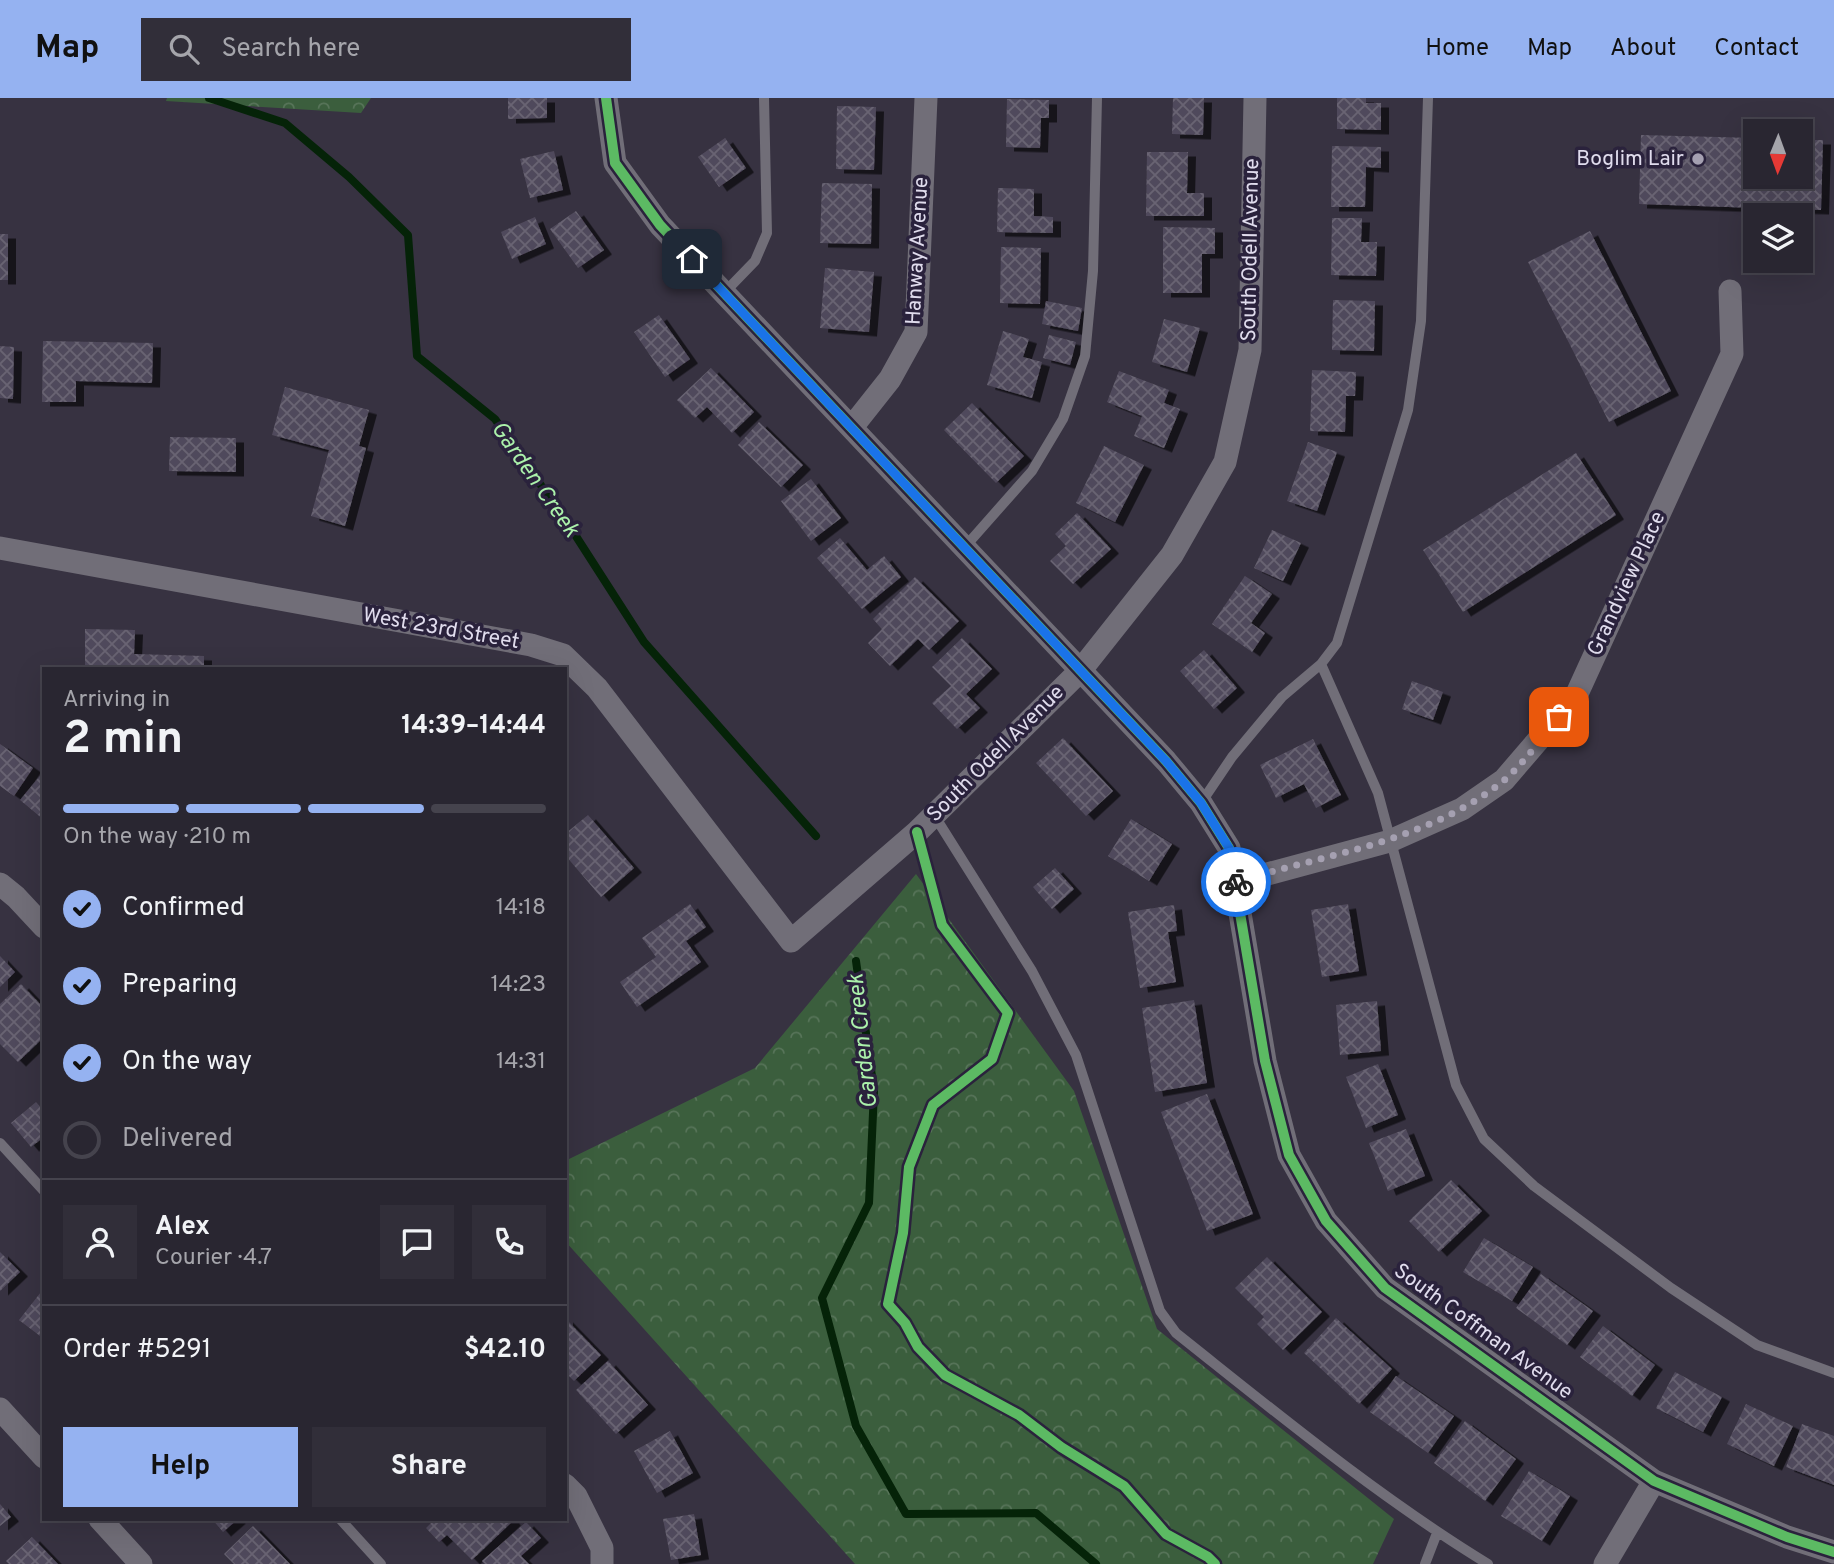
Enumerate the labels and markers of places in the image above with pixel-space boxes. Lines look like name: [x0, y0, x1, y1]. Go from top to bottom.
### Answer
place label: Boglim Lair: [1576, 146, 1684, 173]
marker: Boglim Lair: [1690, 151, 1706, 167]
pin: [662, 229, 722, 289]
pin: [1529, 687, 1589, 747]

